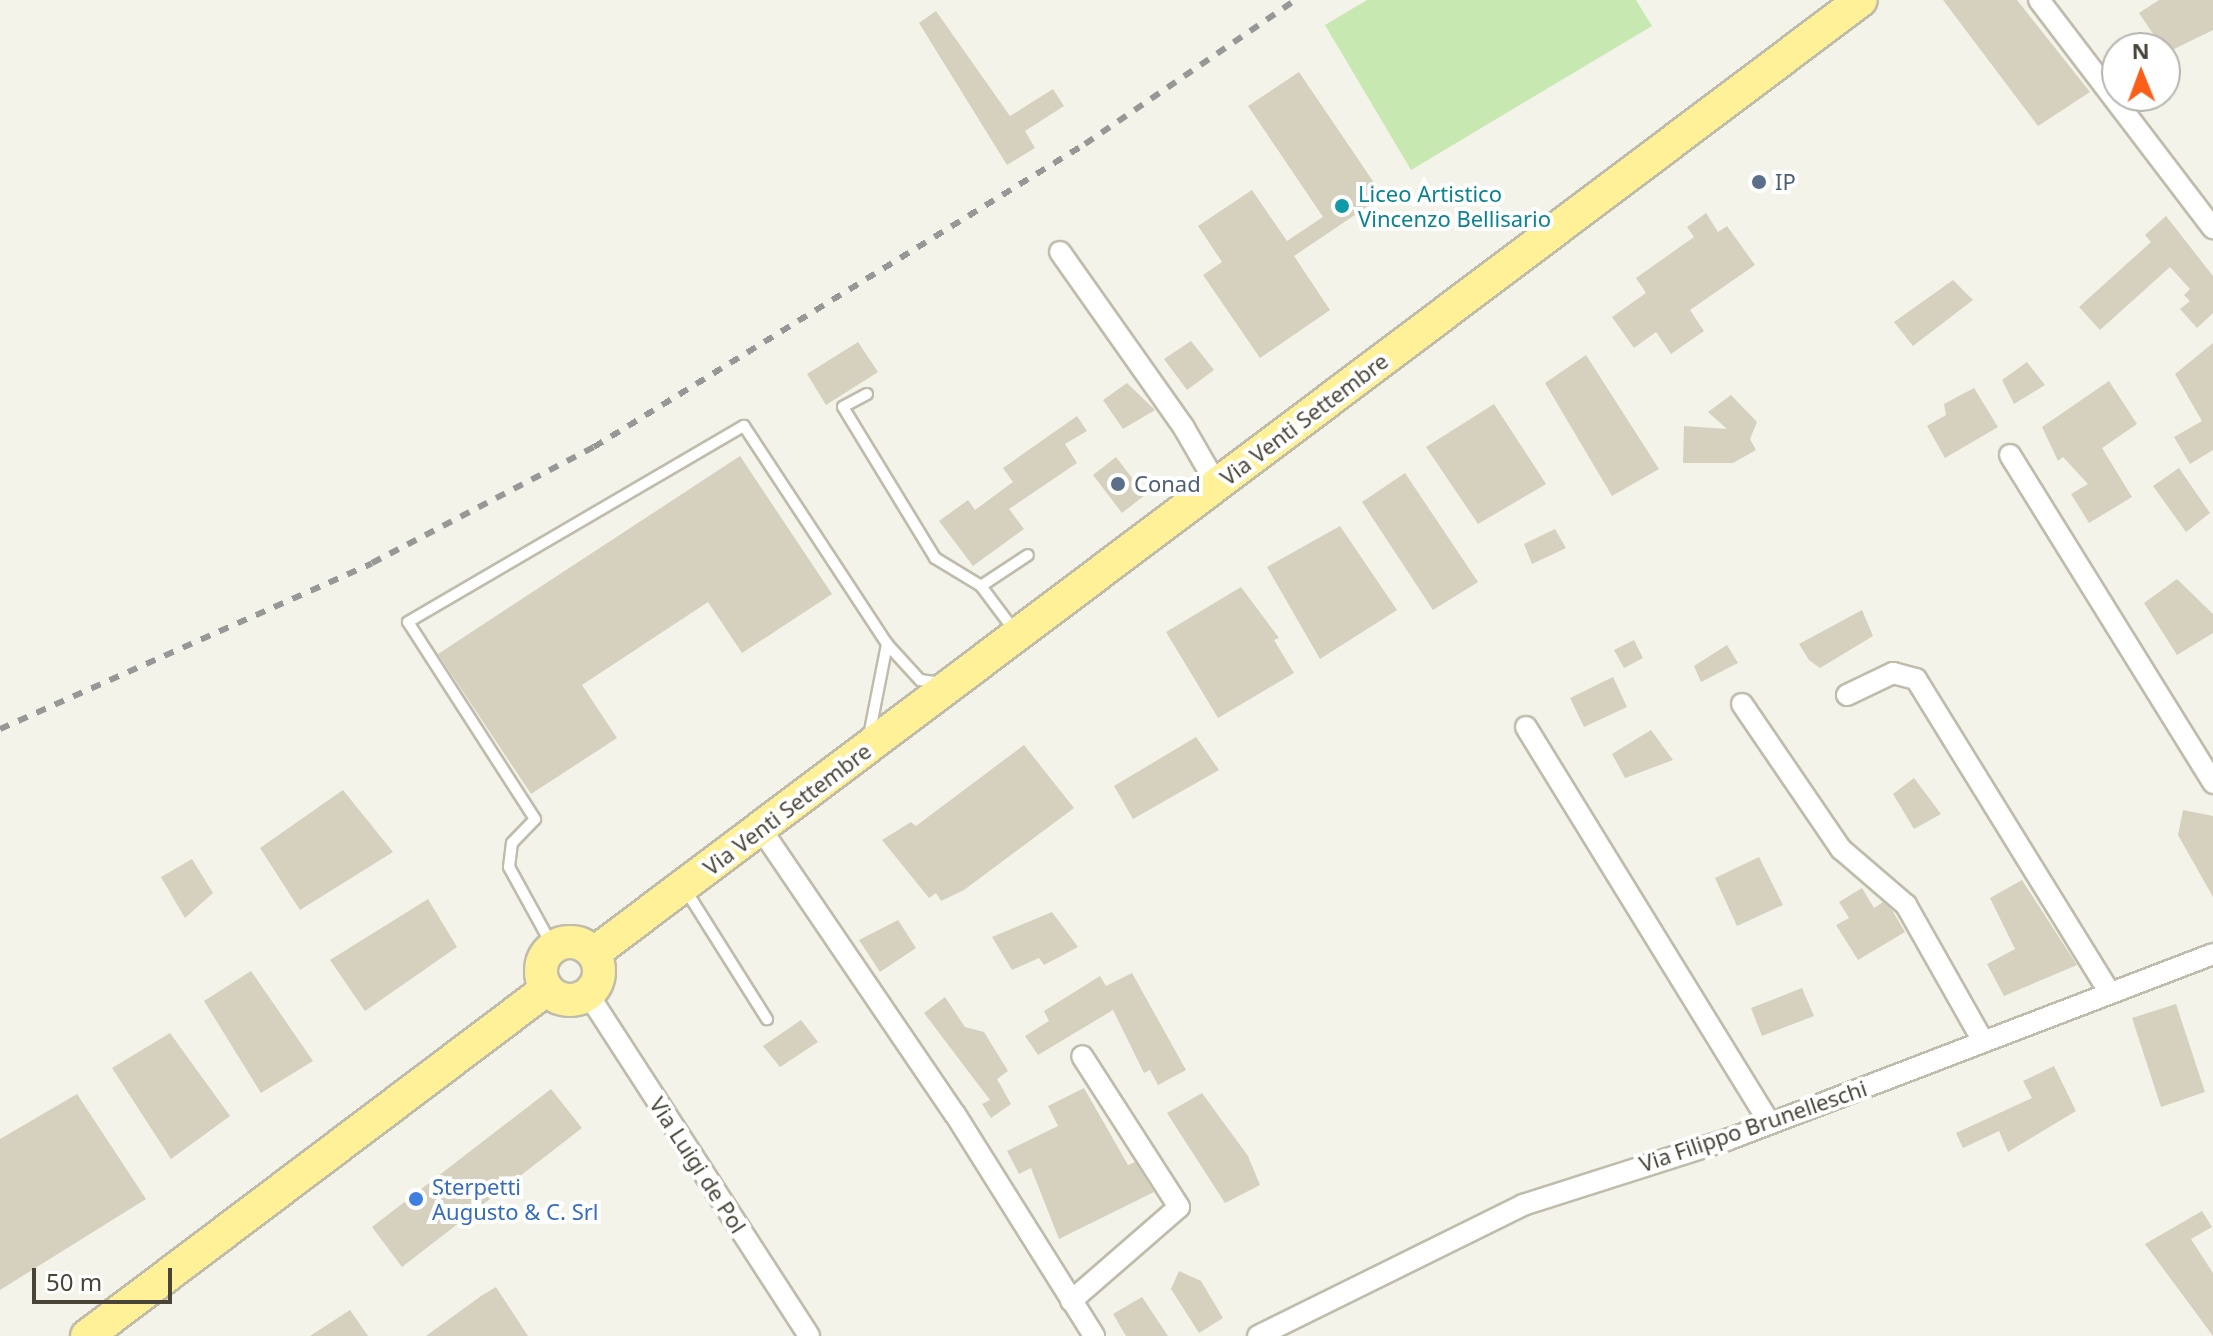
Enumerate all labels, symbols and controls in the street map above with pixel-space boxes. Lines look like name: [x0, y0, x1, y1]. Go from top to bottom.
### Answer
north arrow: [2101, 32, 2181, 112]
text: N: [2131, 35, 2150, 65]
place label: IP: [1775, 169, 1796, 195]
marker: IP: [1750, 173, 1768, 191]
place label: Liceo Artistico Vincenzo Bellisario: [1358, 180, 1551, 232]
marker: Liceo Artistico Vincenzo Bellisario: [1333, 197, 1351, 215]
street label: Via Venti Settembre: [1215, 347, 1393, 491]
place label: Conad: [1134, 471, 1201, 497]
marker: Conad: [1109, 475, 1127, 493]
street label: Via Venti Settembre: [698, 737, 876, 881]
street label: Via Filippo Brunelleschi: [1636, 1075, 1870, 1177]
street label: Via Luigi de Pol: [644, 1092, 752, 1238]
place label: Sterpetti Augusto & C. Srl: [432, 1173, 598, 1224]
marker: Sterpetti Augusto & C. Srl: [407, 1190, 425, 1208]
scale bar: [36, 1252, 176, 1302]
text: 50 m: [46, 1265, 102, 1298]

